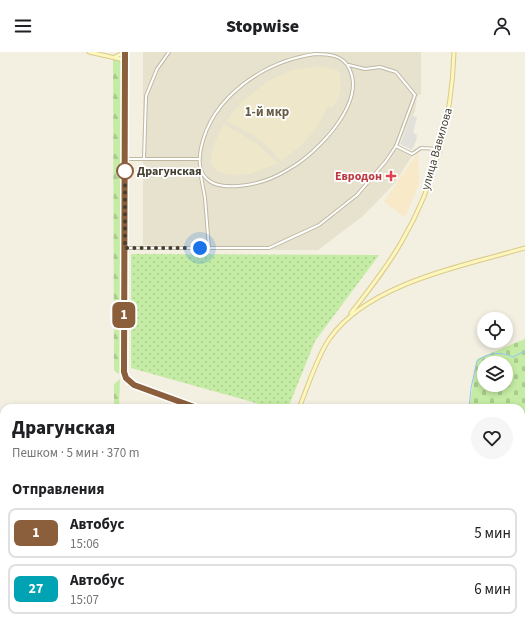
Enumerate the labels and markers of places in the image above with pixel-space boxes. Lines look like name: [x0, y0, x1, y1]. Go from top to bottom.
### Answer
marker: Драгунская: [116, 162, 134, 180]
place label: Драгунская: [137, 163, 202, 180]
place label: Евродон: [335, 168, 382, 185]
marker: Евродон: [385, 170, 397, 182]

